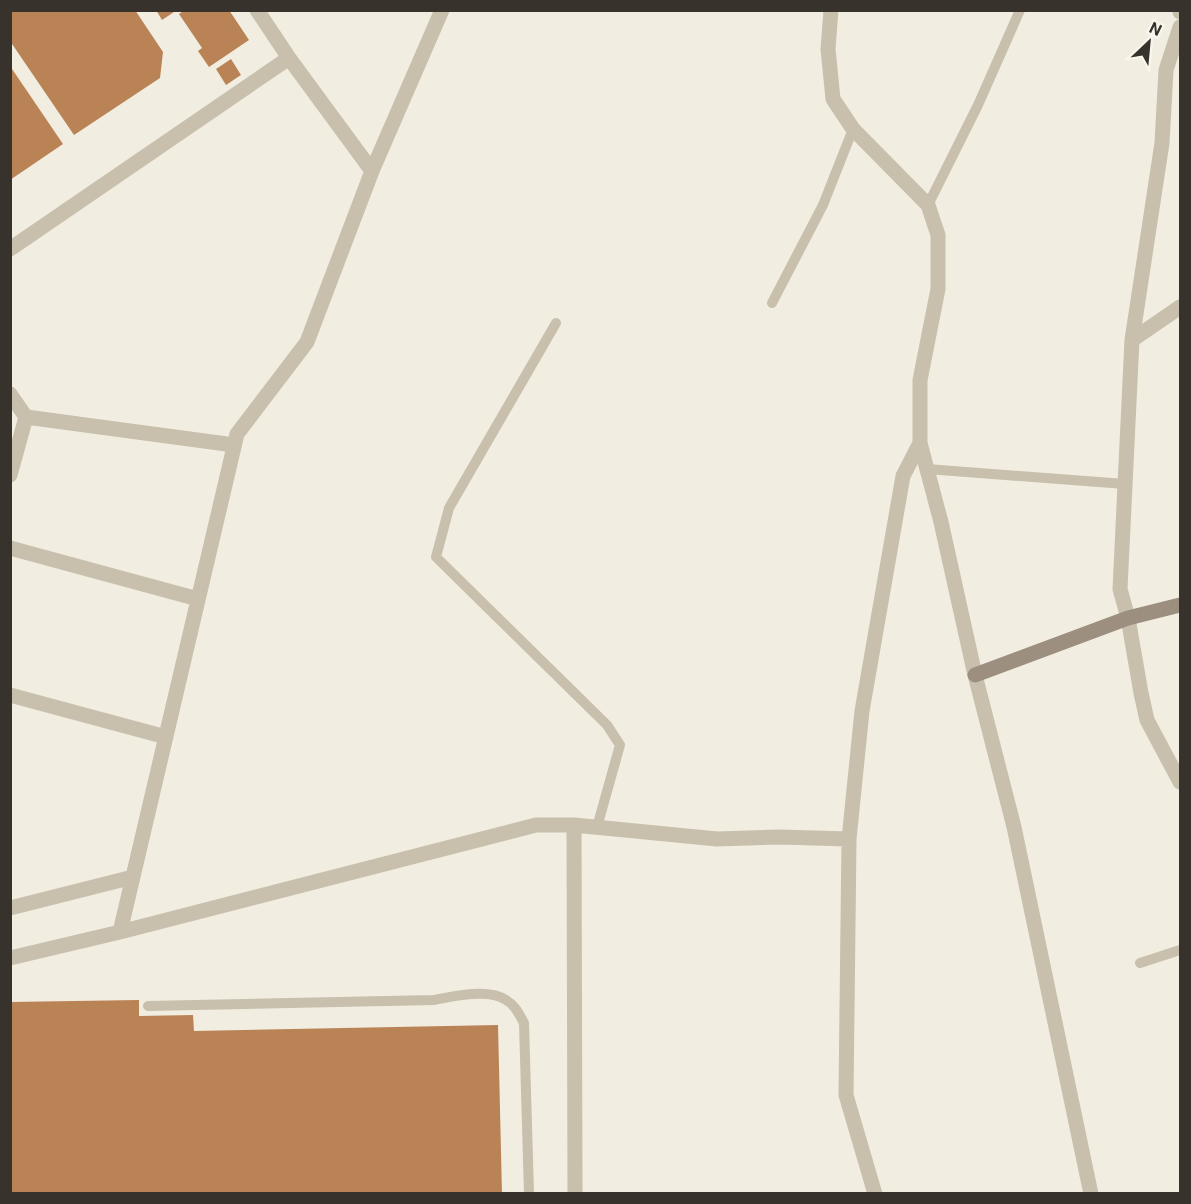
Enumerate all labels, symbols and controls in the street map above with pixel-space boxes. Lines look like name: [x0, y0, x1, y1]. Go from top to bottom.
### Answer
north arrow: [1119, 12, 1179, 72]
text: N: [1146, 18, 1165, 40]

